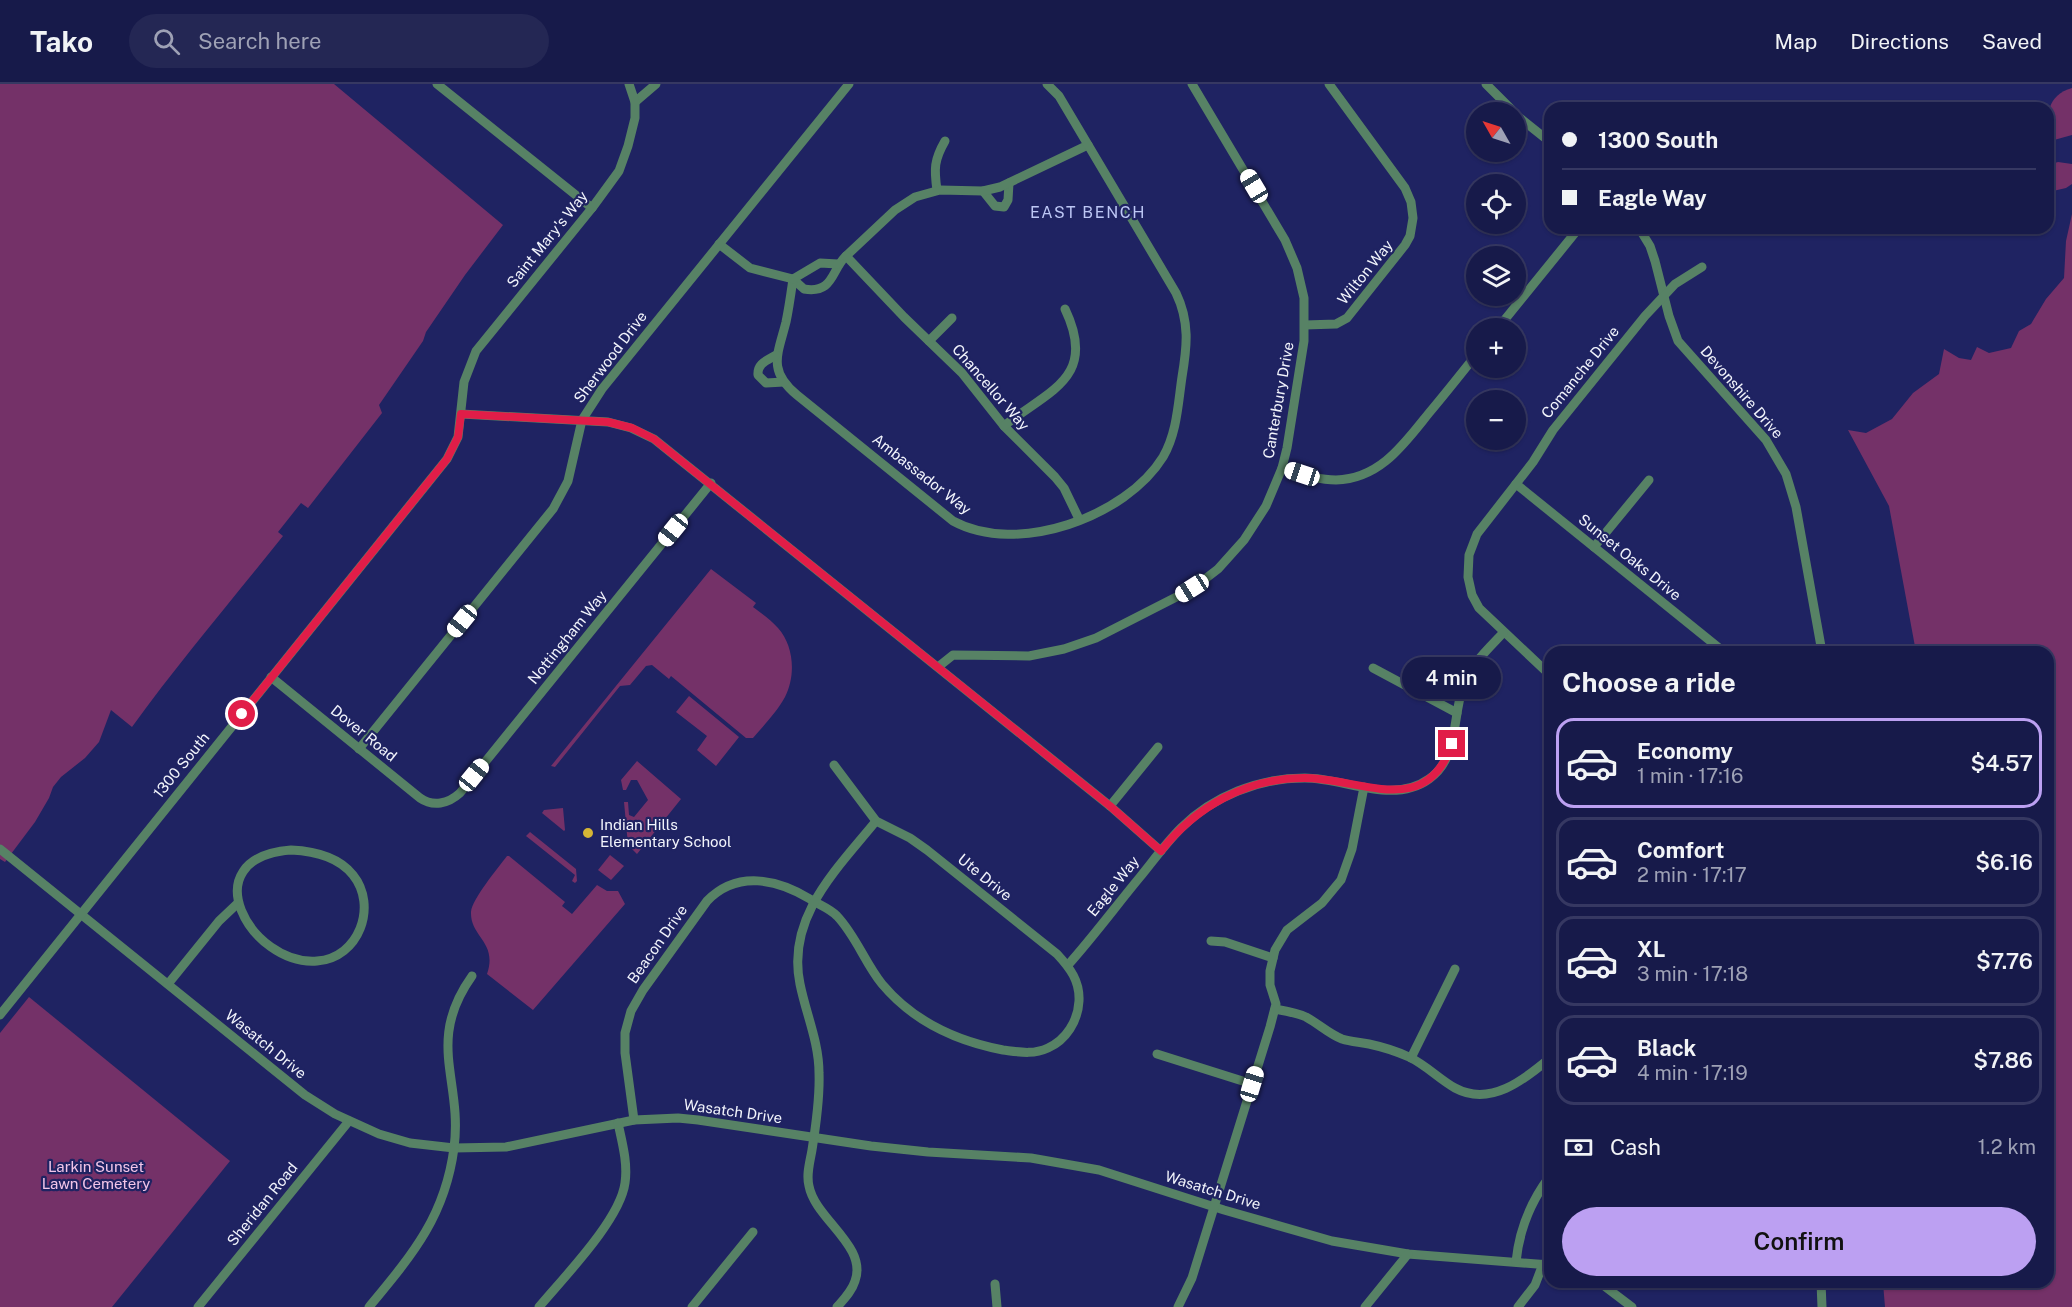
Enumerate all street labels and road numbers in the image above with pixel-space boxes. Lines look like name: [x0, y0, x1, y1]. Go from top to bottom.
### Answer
street label: Saint Mary's Way: [503, 187, 591, 291]
street label: Wilton Way: [1334, 236, 1396, 308]
street label: Sherwood Drive: [570, 308, 650, 406]
street label: Comanche Drive: [1538, 323, 1622, 421]
street label: Canterbury Drive: [1259, 340, 1297, 460]
street label: Chancellor Way: [949, 341, 1033, 433]
street label: Devonshire Drive: [1697, 342, 1787, 442]
street label: Ambassador Way: [869, 430, 975, 518]
street label: Sunset Oaks Drive: [1575, 510, 1685, 604]
street label: Nottingham Way: [524, 587, 610, 687]
street label: Dover Road: [328, 701, 400, 765]
street label: 1300 South: [150, 729, 212, 801]
street label: Ute Drive: [955, 850, 1015, 904]
street label: Eagle Way: [1084, 853, 1142, 919]
street label: Beacon Drive: [624, 902, 690, 986]
street label: Wasatch Drive: [222, 1006, 310, 1082]
street label: Wasatch Drive: [683, 1096, 783, 1126]
street label: Sheridan Road: [223, 1159, 301, 1249]
street label: Wasatch Drive: [1163, 1167, 1263, 1213]

